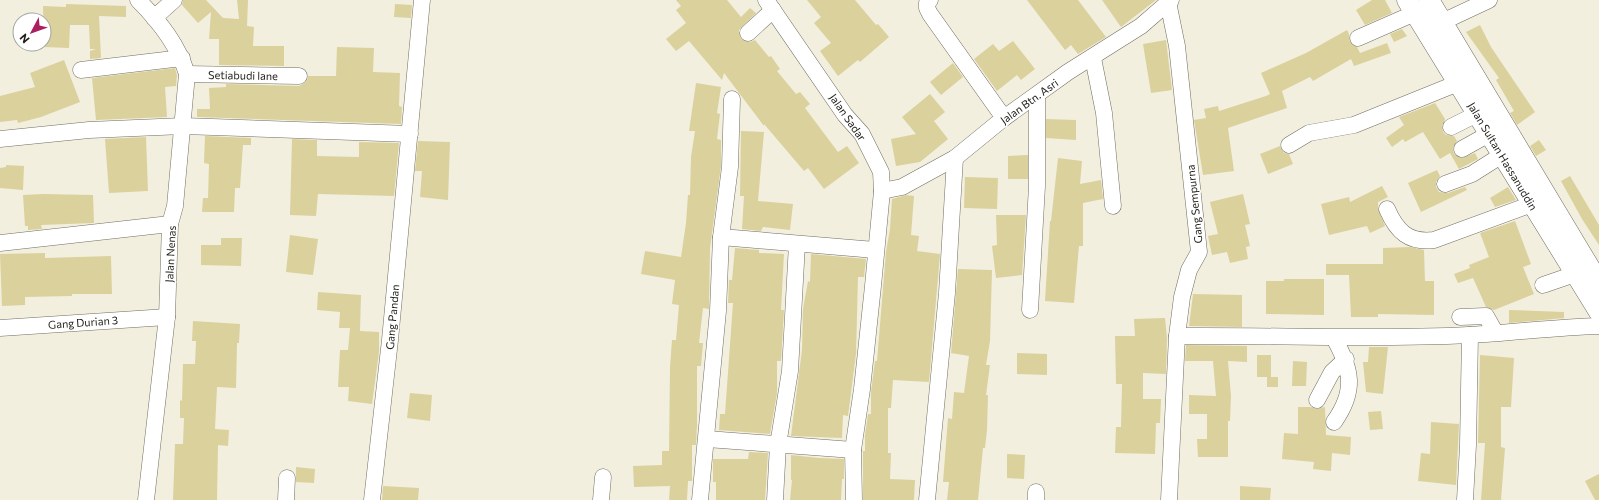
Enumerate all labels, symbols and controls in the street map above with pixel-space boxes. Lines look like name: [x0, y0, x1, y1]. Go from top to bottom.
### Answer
north arrow: [12, 12, 52, 52]
text: N: [16, 32, 32, 46]
street label: Setiabudi lane: [208, 68, 278, 82]
street label: Jalan Btn. Asri: [998, 76, 1061, 127]
street label: Jalan Sadar: [826, 91, 869, 144]
street label: Jalan Sultan Hassanuddin: [1465, 100, 1541, 213]
street label: Gang Sempurna: [1183, 164, 1205, 244]
street label: Jalan Nenas: [162, 225, 179, 283]
street label: Gang Pandan: [383, 284, 401, 350]
street label: Gang Durian 3: [48, 313, 118, 331]

